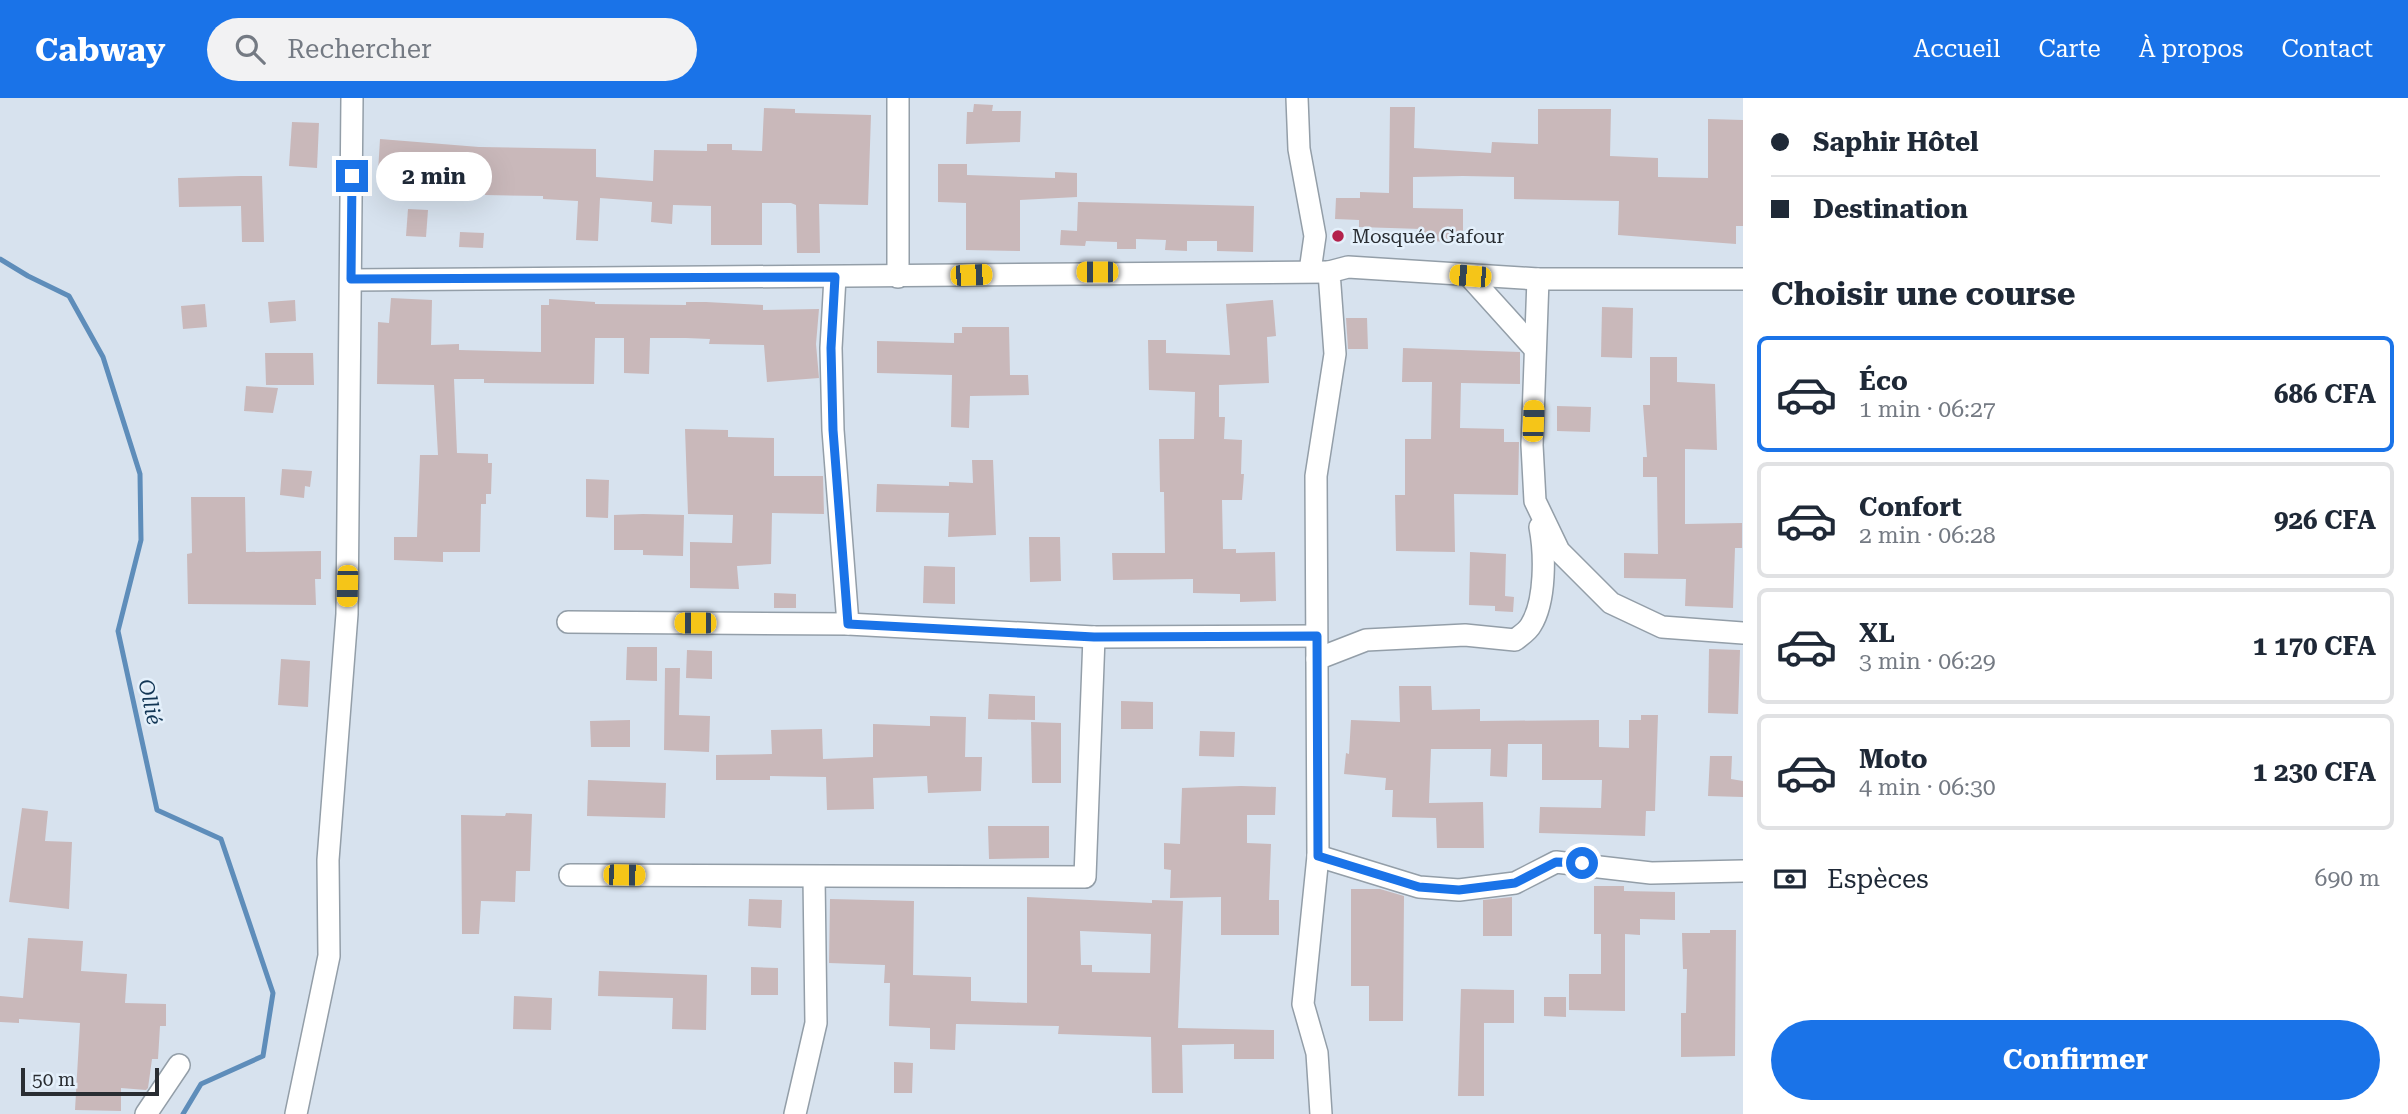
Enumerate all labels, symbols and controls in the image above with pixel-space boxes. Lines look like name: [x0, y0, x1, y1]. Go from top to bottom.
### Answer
search box: [207, 18, 697, 81]
text: Cabway: [35, 30, 165, 69]
icon: search: [231, 30, 269, 68]
text: Rechercher: [287, 34, 432, 64]
text: Accueil: [1914, 35, 2000, 63]
text: Carte: [2038, 35, 2101, 63]
text: À propos: [2139, 35, 2243, 63]
text: Contact: [2281, 35, 2373, 63]
text: Saphir Hôtel: [1813, 127, 1979, 157]
callout: 2 min: [376, 152, 492, 200]
route end: [336, 160, 368, 192]
text: 2 min: [402, 163, 466, 190]
text: Destination: [1813, 194, 1968, 224]
place label: Mosquée Gafour: [1352, 225, 1504, 248]
marker: Mosquée Gafour: [1330, 228, 1346, 244]
car: [1077, 262, 1119, 283]
car: [950, 264, 993, 286]
car: [1449, 264, 1492, 288]
text: Choisir une course: [1771, 275, 2075, 313]
icon: car: [1775, 363, 1838, 426]
text: Éco: [1859, 366, 1908, 396]
text: 686 CFA: [2274, 379, 2376, 409]
text: 1 min · 06:27: [1859, 396, 1996, 423]
car: [1522, 400, 1545, 442]
icon: car: [1775, 489, 1838, 552]
text: Confort: [1859, 492, 1962, 522]
text: 926 CFA: [2274, 505, 2376, 535]
text: 2 min · 06:28: [1859, 522, 1996, 549]
car: [337, 565, 358, 607]
car: [675, 613, 717, 634]
icon: car: [1775, 615, 1838, 678]
text: XL: [1859, 618, 1895, 648]
text: 1 170 CFA: [2253, 631, 2376, 661]
text: 3 min · 06:29: [1859, 648, 1996, 675]
water label: Ollié: [133, 677, 167, 727]
icon: car: [1775, 741, 1838, 804]
text: Moto: [1859, 744, 1928, 774]
text: 1 230 CFA: [2253, 757, 2376, 787]
text: 4 min · 06:30: [1859, 774, 1996, 801]
route start: [1566, 847, 1598, 879]
icon: cash: [1771, 860, 1809, 898]
car: [603, 864, 646, 886]
text: Espèces: [1827, 864, 1929, 894]
text: 690 m: [2315, 865, 2380, 892]
button: Confirmer: [1771, 1020, 2380, 1100]
scale bar: [21, 1065, 159, 1097]
text: 50 m: [32, 1068, 75, 1091]

